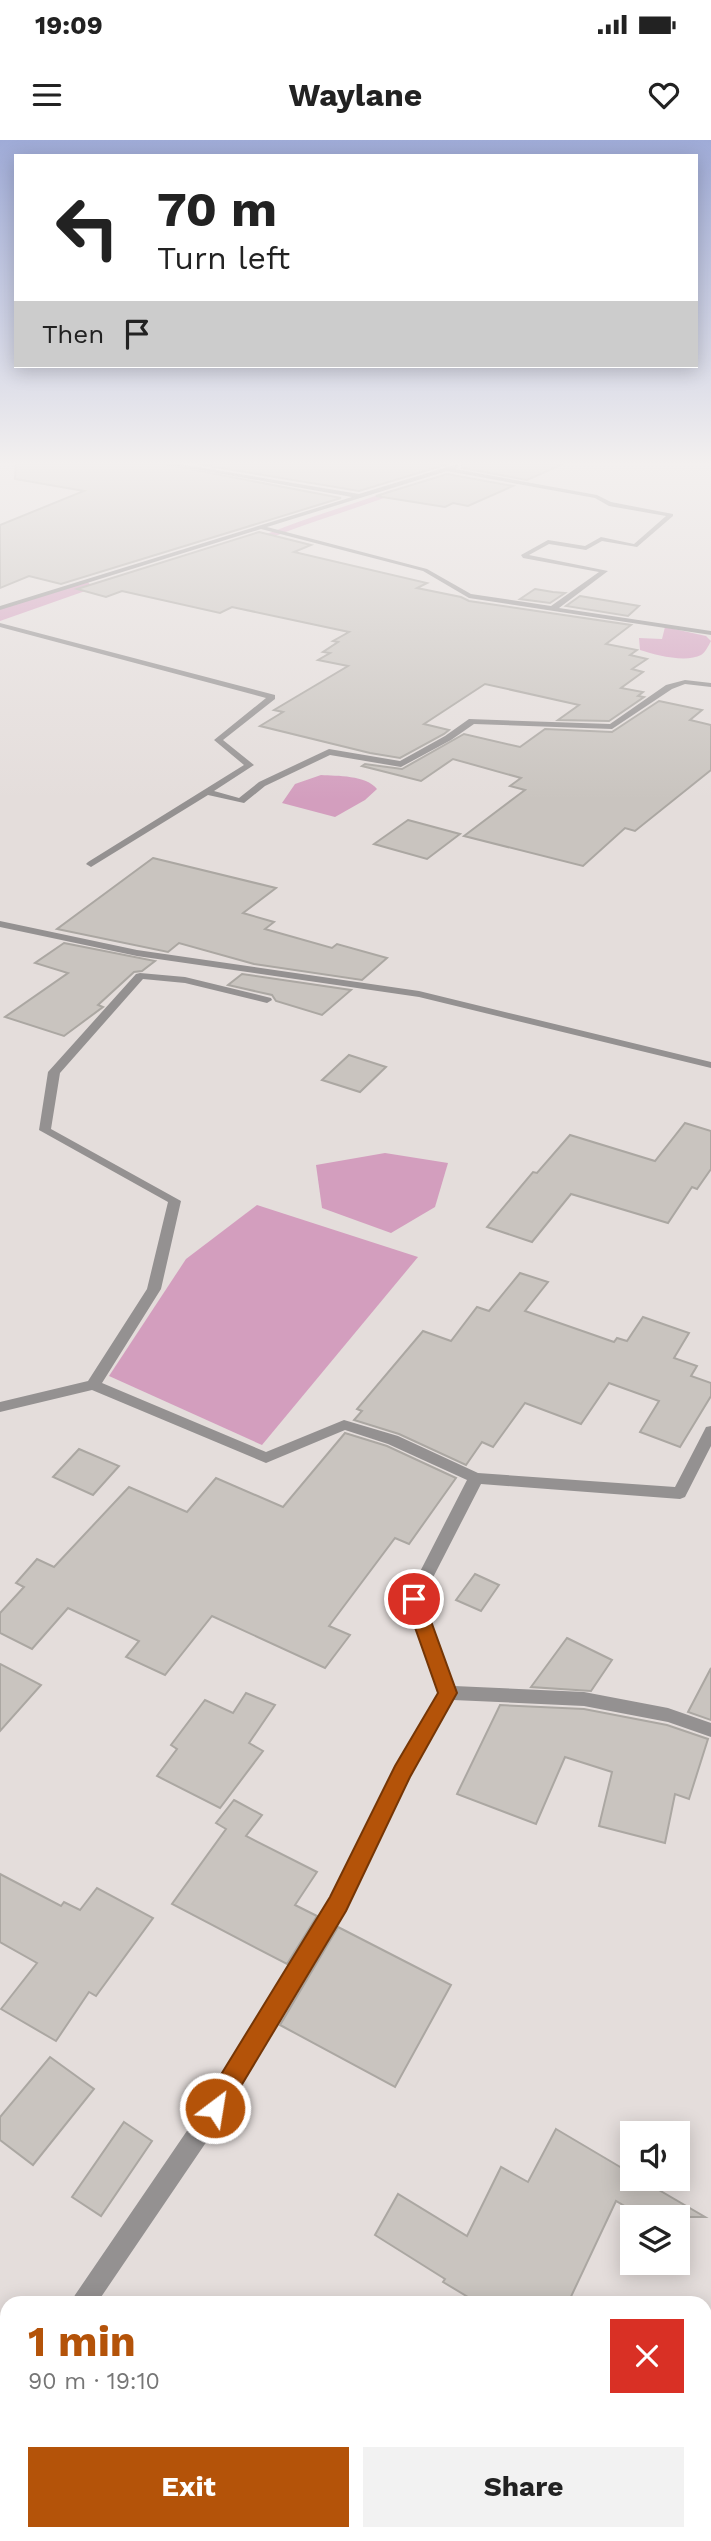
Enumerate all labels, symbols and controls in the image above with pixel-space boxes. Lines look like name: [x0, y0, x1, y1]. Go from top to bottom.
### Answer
text: 19:09: [35, 10, 103, 40]
icon: menu: [28, 76, 66, 114]
text: Waylane: [289, 76, 422, 114]
icon: heart: [645, 76, 683, 114]
text: 70 m: [157, 180, 277, 238]
icon: left: [42, 182, 133, 273]
text: Turn left: [157, 239, 290, 277]
icon: arrive: [118, 315, 156, 353]
text: Then: [42, 319, 104, 349]
pin: [384, 1569, 444, 1629]
icon: arrive: [395, 1580, 433, 1618]
position arrow: [178, 2071, 252, 2145]
map controls: [620, 2121, 690, 2275]
button: sound: [620, 2121, 690, 2191]
button: layers: [620, 2205, 690, 2275]
text: 1 min: [28, 2317, 136, 2366]
button: close: [610, 2319, 684, 2393]
text: 90 m · 19:10: [28, 2368, 160, 2395]
button: Exit: [28, 2447, 349, 2527]
button: Share: [363, 2447, 684, 2527]

